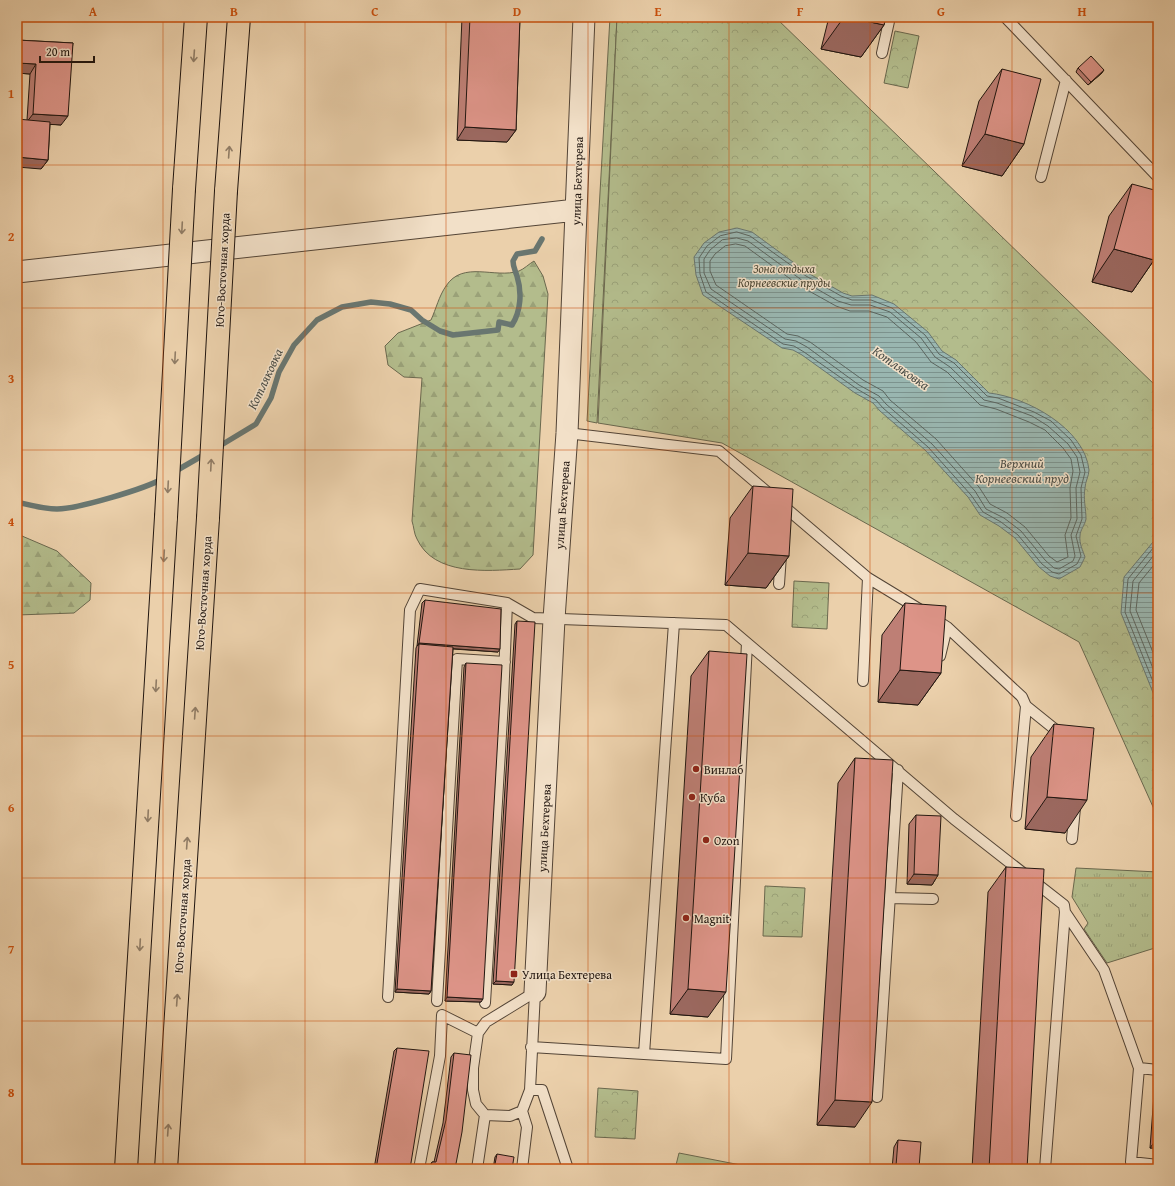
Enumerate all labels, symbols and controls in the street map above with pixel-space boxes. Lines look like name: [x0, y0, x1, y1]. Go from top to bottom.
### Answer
text: A: [89, 2, 98, 21]
text: B: [230, 2, 238, 21]
text: C: [371, 2, 379, 21]
text: D: [513, 2, 521, 21]
text: E: [655, 2, 662, 21]
text: F: [797, 2, 804, 21]
text: G: [937, 2, 945, 21]
text: H: [1077, 2, 1087, 21]
scale bar: [40, 38, 94, 64]
text: 20 m: [46, 43, 70, 60]
one-way arrow: [190, 49, 197, 62]
text: 1: [8, 84, 14, 103]
street label: улица Бехтерева: [567, 136, 587, 227]
one-way arrow: [225, 146, 232, 159]
street label: Юго-Восточная хорда: [211, 212, 233, 328]
one-way arrow: [179, 221, 186, 234]
text: 2: [8, 227, 15, 246]
park label: Зона отдыха Корнеевские пруды: [738, 260, 831, 291]
water label: Котляковка: [869, 341, 933, 395]
water label: Котляковка: [243, 345, 287, 413]
one-way arrow: [171, 351, 179, 364]
text: 3: [8, 369, 14, 388]
water label: Верхний Корнеевский пруд: [975, 454, 1069, 488]
one-way arrow: [207, 459, 214, 472]
street label: улица Бехтерева: [550, 460, 574, 551]
one-way arrow: [164, 480, 171, 493]
text: 4: [8, 512, 15, 531]
street label: Юго-Восточная хорда: [191, 535, 215, 651]
one-way arrow: [160, 549, 167, 562]
text: 5: [8, 655, 15, 674]
one-way arrow: [152, 679, 159, 692]
one-way arrow: [191, 707, 199, 720]
place label: Винлаб: [704, 761, 743, 778]
marker: Винлаб: [691, 764, 701, 774]
street label: улица Бехтерева: [533, 783, 555, 874]
place label: Куба: [700, 789, 726, 806]
marker: Куба: [687, 792, 697, 802]
text: 6: [8, 798, 15, 817]
one-way arrow: [144, 809, 151, 822]
place label: Ozon: [714, 832, 740, 849]
marker: Ozon: [701, 835, 711, 845]
one-way arrow: [183, 837, 190, 850]
street label: Юго-Восточная хорда: [170, 858, 194, 974]
place label: Magnit: [694, 910, 731, 927]
marker: Magnit: [681, 913, 691, 923]
one-way arrow: [136, 938, 144, 951]
text: 7: [8, 940, 15, 959]
place label: Улица Бехтерева: [522, 966, 612, 983]
marker: Улица Бехтерева: [509, 969, 519, 979]
one-way arrow: [173, 994, 180, 1007]
text: 8: [8, 1083, 15, 1102]
one-way arrow: [165, 1124, 172, 1137]

